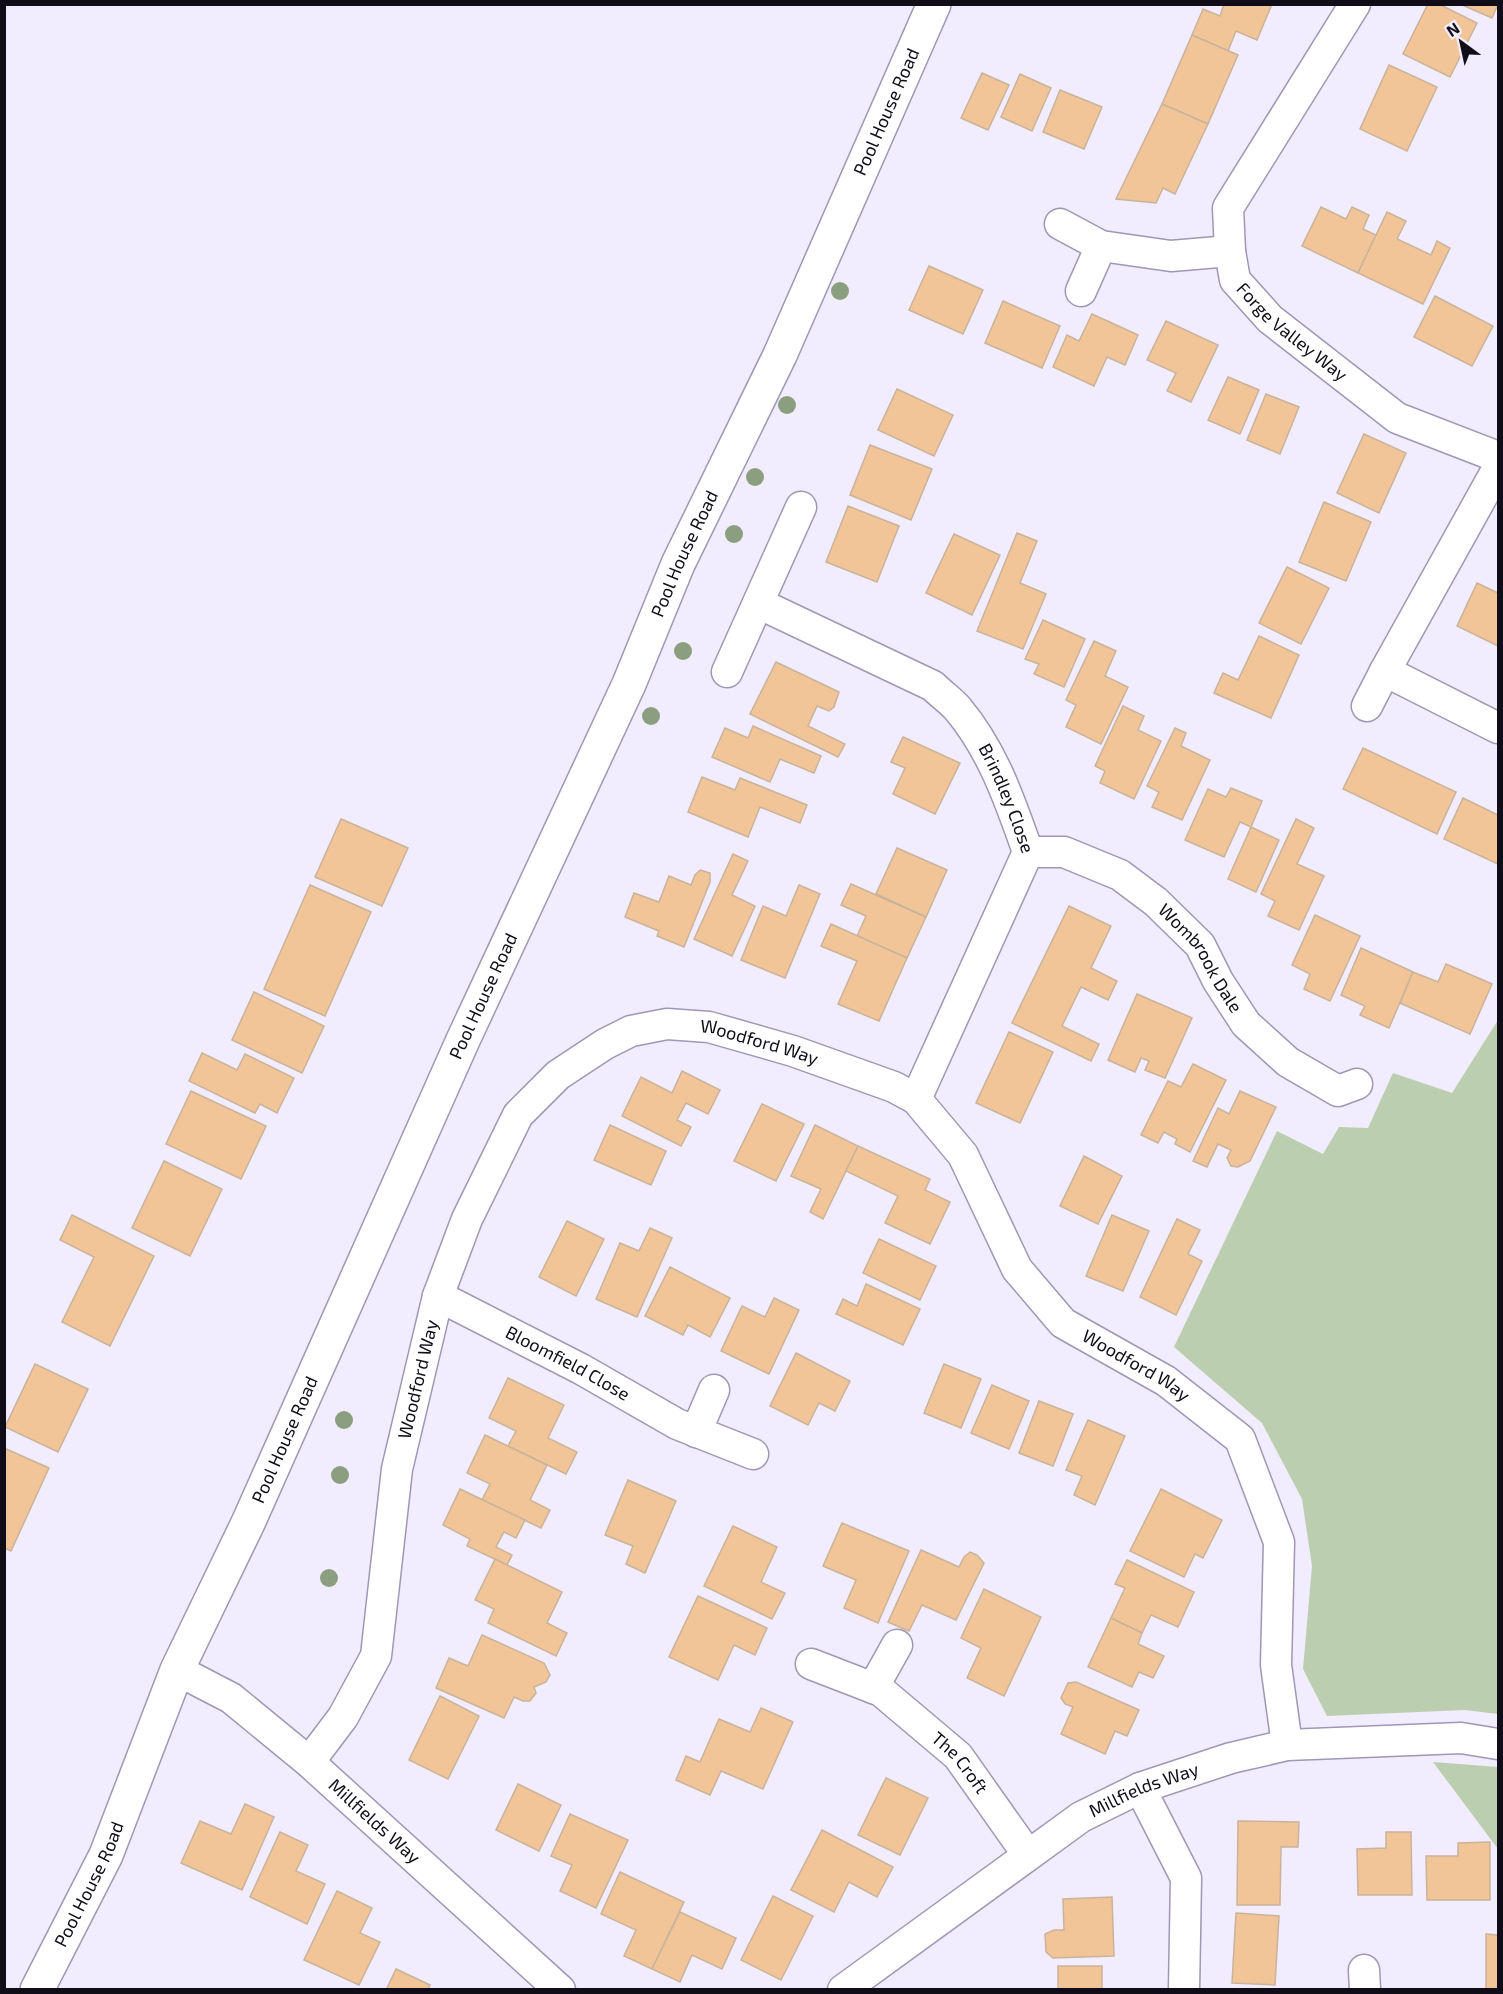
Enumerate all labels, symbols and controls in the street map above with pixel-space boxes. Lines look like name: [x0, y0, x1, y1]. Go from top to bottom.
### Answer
north arrow: [1431, 12, 1491, 72]
text: N: [1443, 18, 1463, 40]
street label: Pool House Road: [848, 45, 923, 179]
street label: Forge Valley Way: [1232, 277, 1353, 385]
street label: Pool House Road: [646, 487, 722, 620]
street label: Brindley Close: [974, 739, 1039, 856]
street label: Wombrook Dale: [1154, 899, 1248, 1017]
street label: Pool House Road: [444, 929, 521, 1062]
street label: Woodford Way: [700, 1014, 822, 1069]
street label: Woodford Way: [392, 1317, 442, 1441]
street label: Bloomfield Close: [502, 1320, 634, 1405]
street label: Woodford Way: [1079, 1324, 1195, 1406]
street label: Pool House Road: [246, 1373, 322, 1506]
street label: The Croft: [927, 1726, 993, 1798]
street label: Millfields Way: [1085, 1757, 1202, 1821]
street label: Millfields Way: [325, 1773, 426, 1868]
street label: Pool House Road: [49, 1818, 128, 1950]

